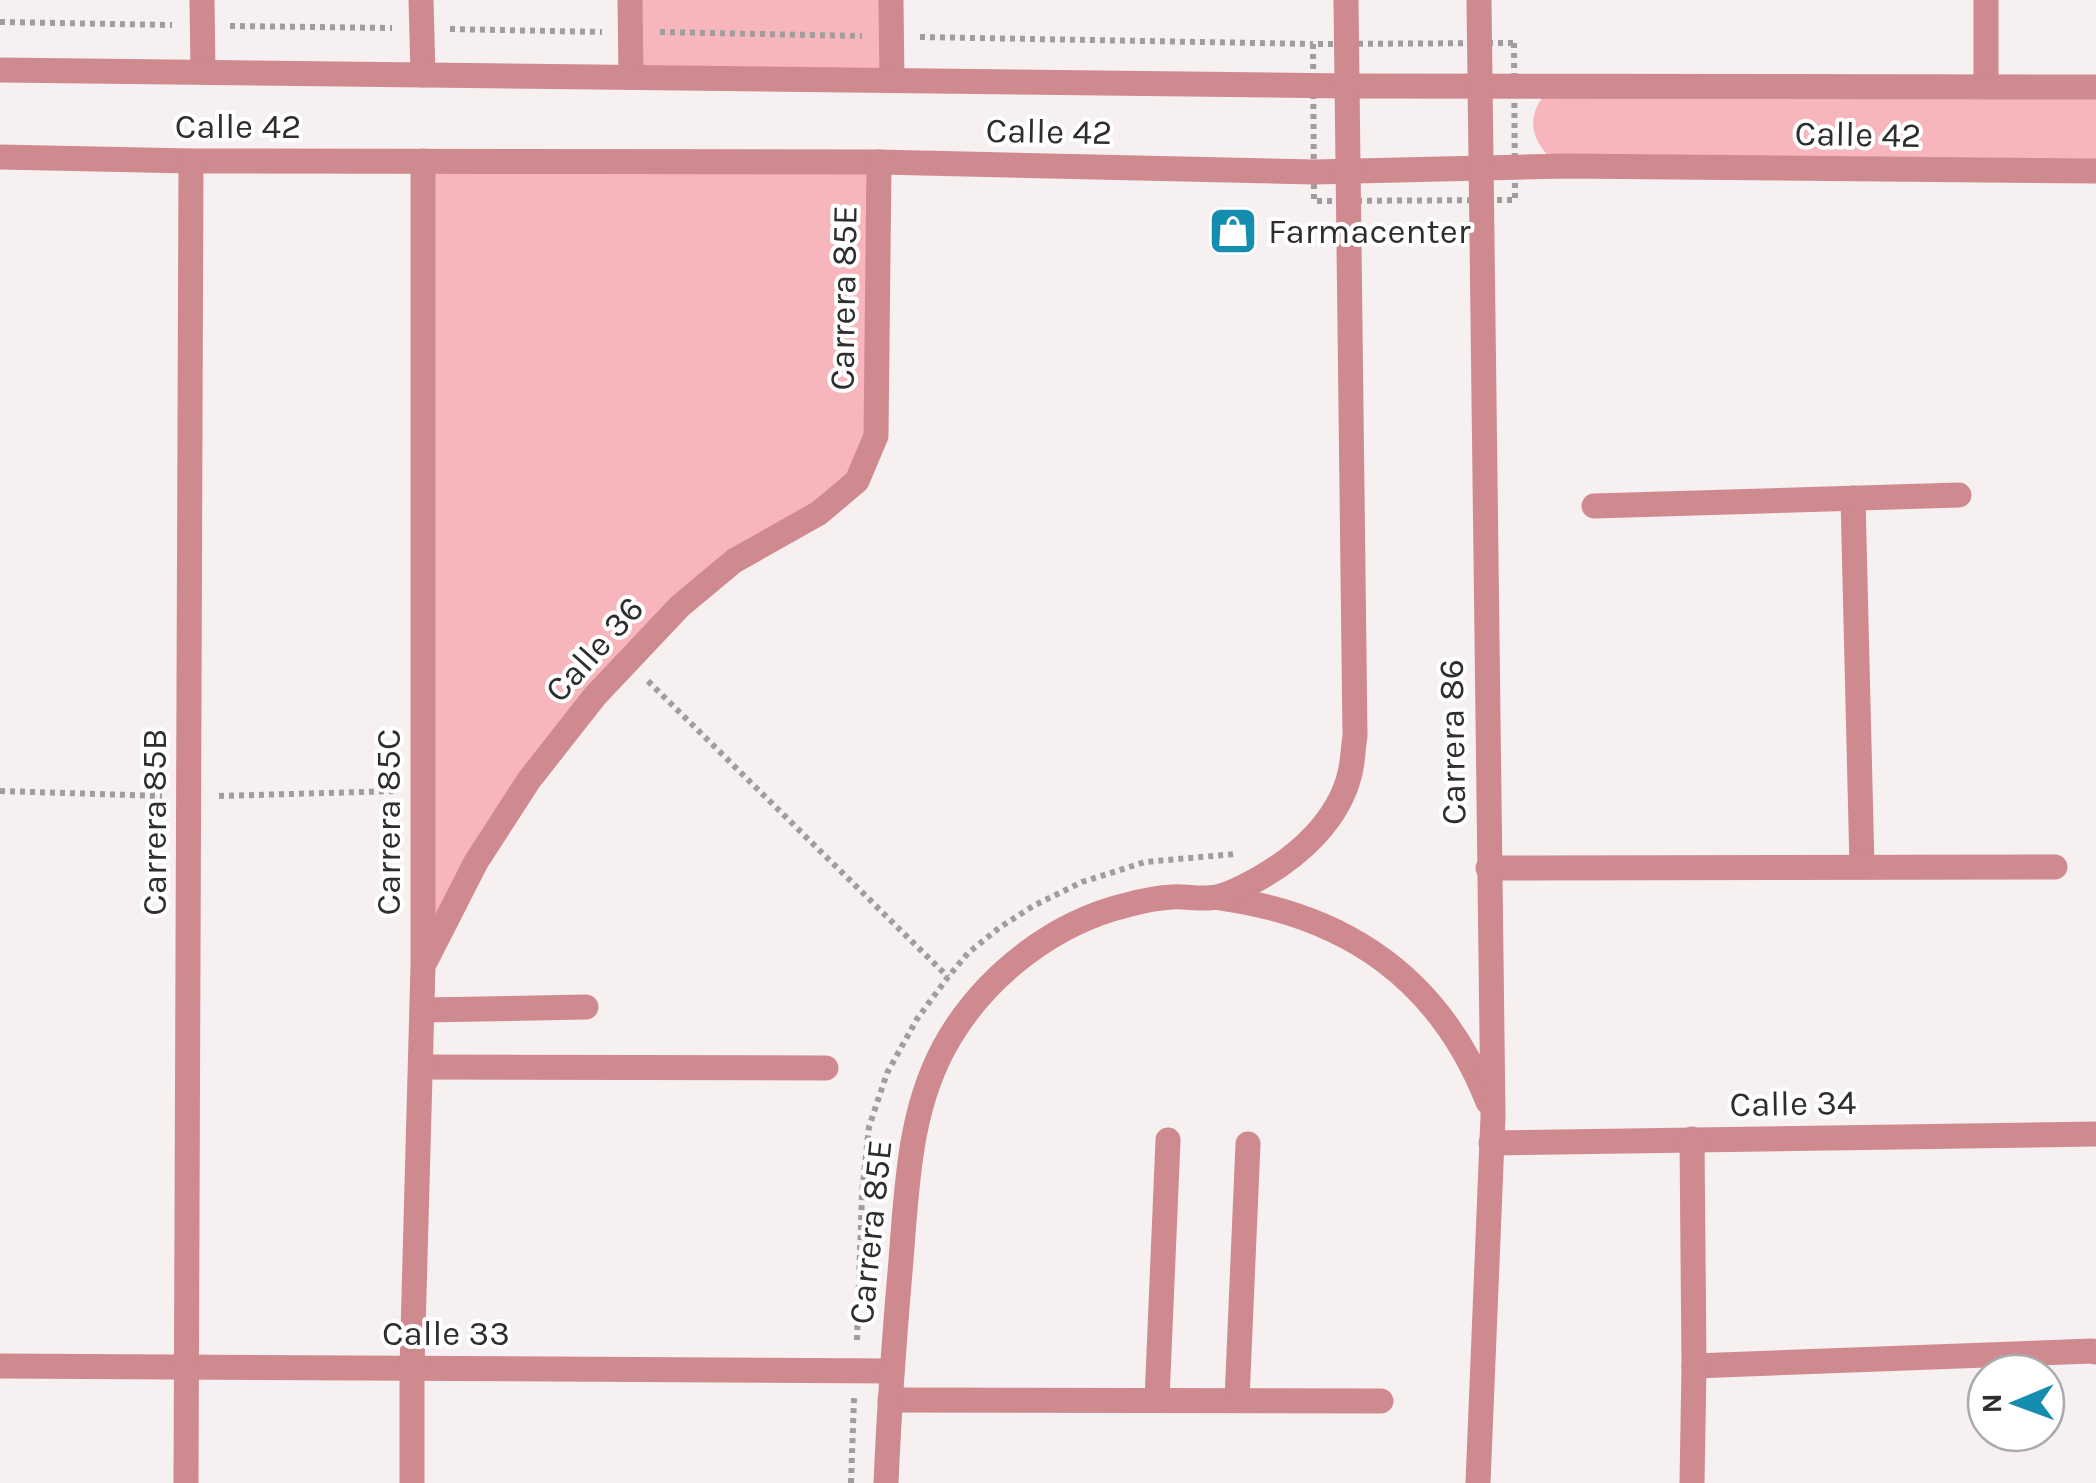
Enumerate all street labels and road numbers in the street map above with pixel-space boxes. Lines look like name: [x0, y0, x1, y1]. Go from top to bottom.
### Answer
street label: Calle 42: [175, 106, 301, 147]
street label: Calle 42: [985, 110, 1113, 153]
street label: Calle 42: [1794, 113, 1922, 156]
street label: Carrera 85E: [821, 205, 866, 391]
street label: Calle 36: [537, 588, 652, 710]
street label: Carrera 86: [1431, 659, 1474, 825]
street label: Carrera 85B: [134, 728, 175, 916]
street label: Carrera 85C: [368, 729, 409, 915]
street label: Calle 34: [1729, 1082, 1857, 1125]
street label: Carrera 85E: [840, 1138, 901, 1326]
street label: Calle 33: [382, 1313, 510, 1354]

